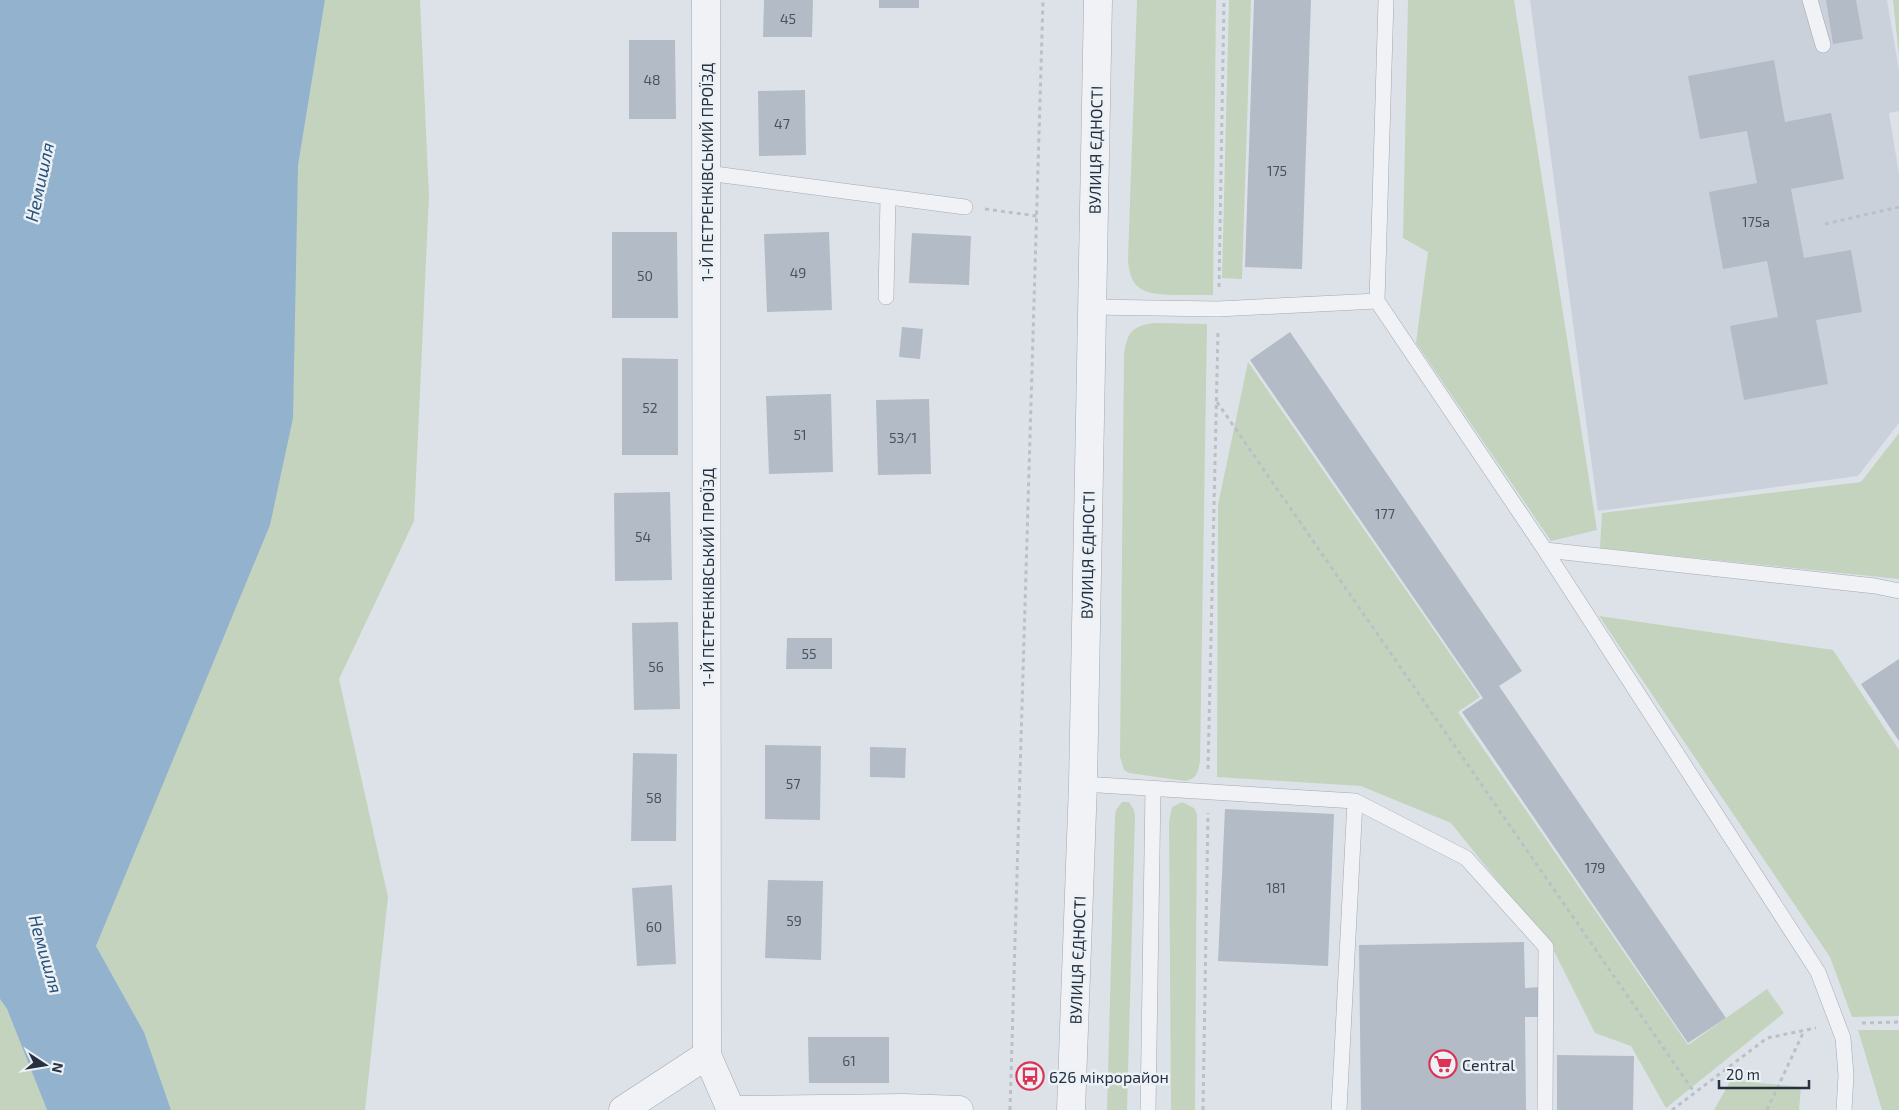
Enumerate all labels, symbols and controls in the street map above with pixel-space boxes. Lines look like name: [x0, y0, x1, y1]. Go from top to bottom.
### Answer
house number: 45: [780, 10, 796, 27]
street label: 1-Й ПЕТРЕНКІВСЬКИЙ ПРОЇЗД: [697, 63, 716, 281]
house number: 48: [643, 71, 661, 88]
street label: ВУЛИЦЯ ЄДНОСТІ: [1084, 86, 1106, 214]
house number: 47: [774, 115, 790, 132]
water label: Немишля: [20, 140, 58, 224]
house number: 175: [1267, 162, 1287, 179]
house number: 175а: [1742, 213, 1770, 230]
house number: 49: [790, 264, 806, 281]
house number: 50: [637, 267, 653, 284]
house number: 52: [642, 399, 658, 416]
house number: 51: [793, 426, 807, 443]
house number: 53/1: [889, 429, 917, 446]
street label: 1-Й ПЕТРЕНКІВСЬКИЙ ПРОЇЗД: [698, 468, 717, 686]
street label: ВУЛИЦЯ ЄДНОСТІ: [1076, 491, 1098, 619]
house number: 177: [1375, 505, 1395, 522]
house number: 54: [635, 528, 651, 545]
house number: 55: [801, 645, 817, 662]
house number: 56: [648, 658, 664, 675]
house number: 57: [786, 775, 800, 792]
house number: 58: [646, 789, 662, 806]
house number: 179: [1585, 859, 1605, 876]
house number: 181: [1266, 879, 1286, 896]
street label: ВУЛИЦЯ ЄДНОСТІ: [1065, 895, 1089, 1025]
water label: Немишля: [24, 912, 68, 996]
house number: 59: [786, 912, 802, 929]
house number: 60: [646, 918, 662, 935]
north arrow: [20, 1040, 70, 1090]
supermarket icon: Central: [1428, 1049, 1458, 1079]
house number: 61: [842, 1052, 856, 1069]
place label: Central: [1462, 1055, 1515, 1074]
scale bar: [1719, 1058, 1809, 1090]
text: N: [49, 1061, 68, 1075]
bus stop icon: 626 мікрорайон: [1015, 1061, 1045, 1091]
text: 20 m: [1726, 1065, 1760, 1083]
place label: 626 мікрорайон: [1049, 1067, 1169, 1086]

